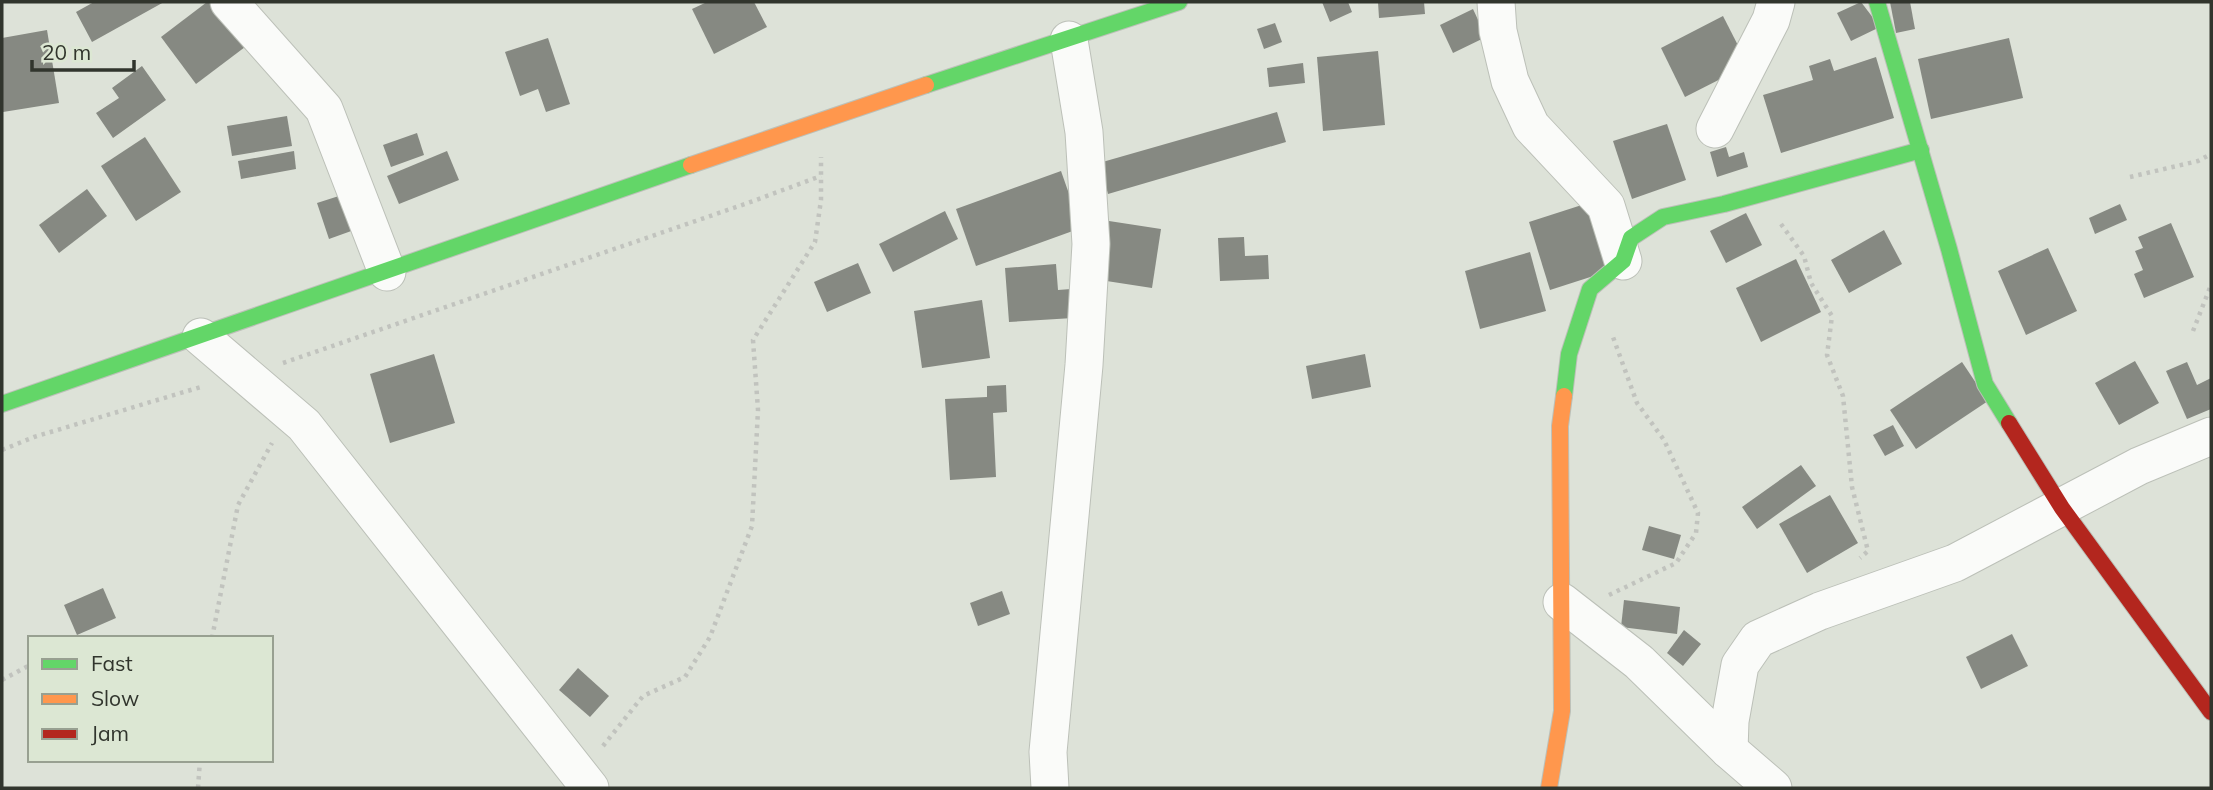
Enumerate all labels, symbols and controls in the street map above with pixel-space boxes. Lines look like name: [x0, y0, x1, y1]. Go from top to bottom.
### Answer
scale bar: [32, 28, 133, 72]
text: 20 m: [42, 39, 91, 65]
legend: [28, 636, 273, 762]
text: Fast: [91, 650, 133, 676]
text: Slow: [91, 685, 139, 711]
text: Jam: [91, 720, 129, 746]

